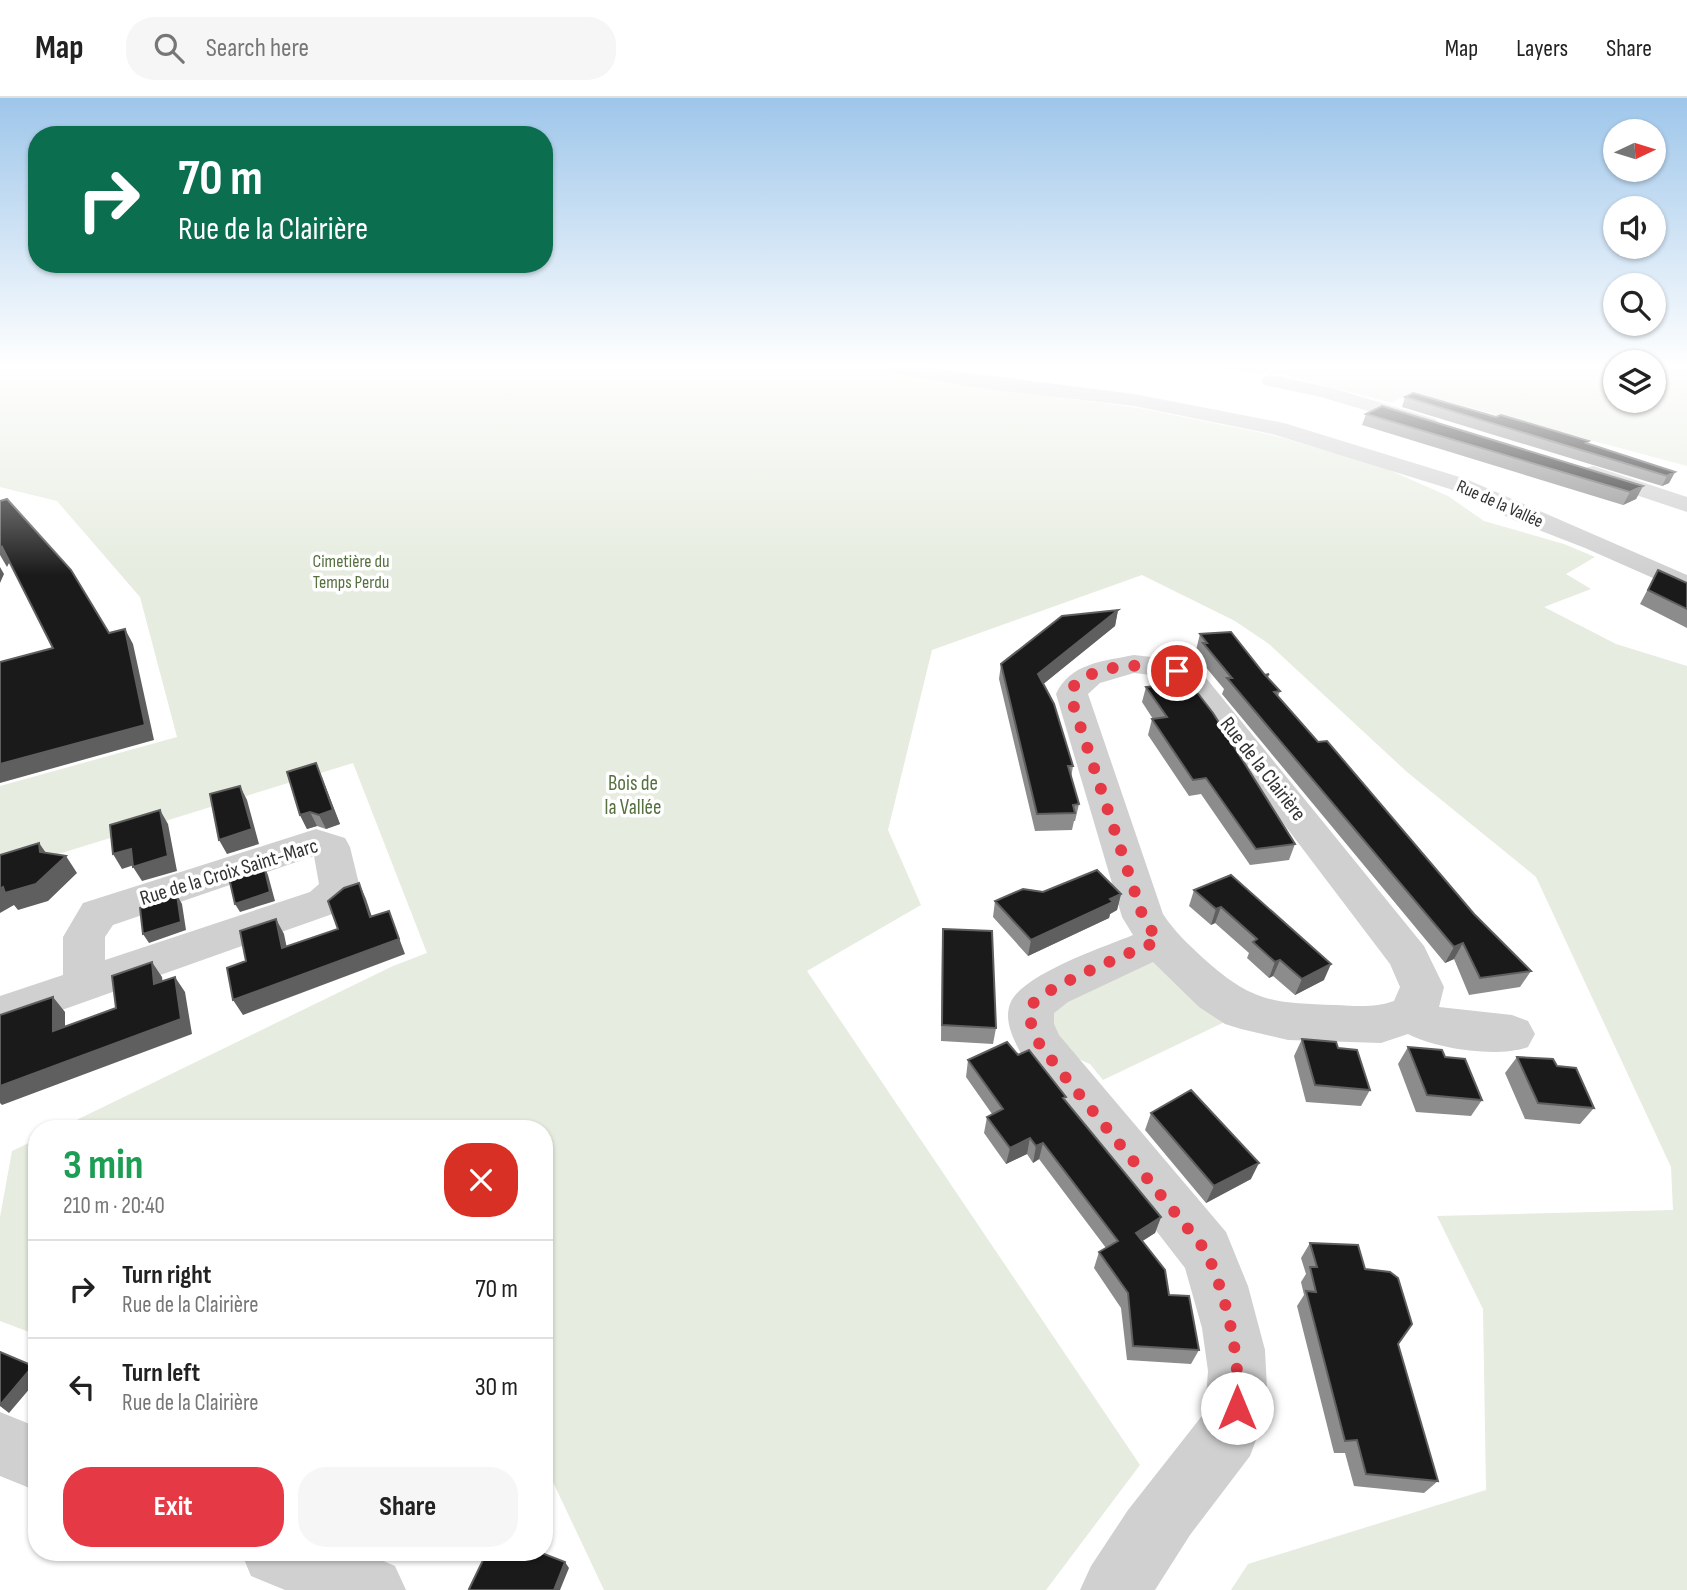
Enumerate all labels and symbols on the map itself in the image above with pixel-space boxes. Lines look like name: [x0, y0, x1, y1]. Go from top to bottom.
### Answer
north arrow: [1603, 119, 1666, 182]
street label: Rue de la Vallée: [1454, 476, 1546, 532]
park label: Cimetière du Temps Perdu: [313, 551, 389, 593]
pin: [1147, 641, 1207, 701]
street label: Rue de la Clairière: [1215, 712, 1311, 826]
park label: Bois de la Vallée: [605, 771, 661, 820]
street label: Rue de la Croix Saint-Marc: [137, 833, 321, 911]
position arrow: [1200, 1371, 1274, 1445]

